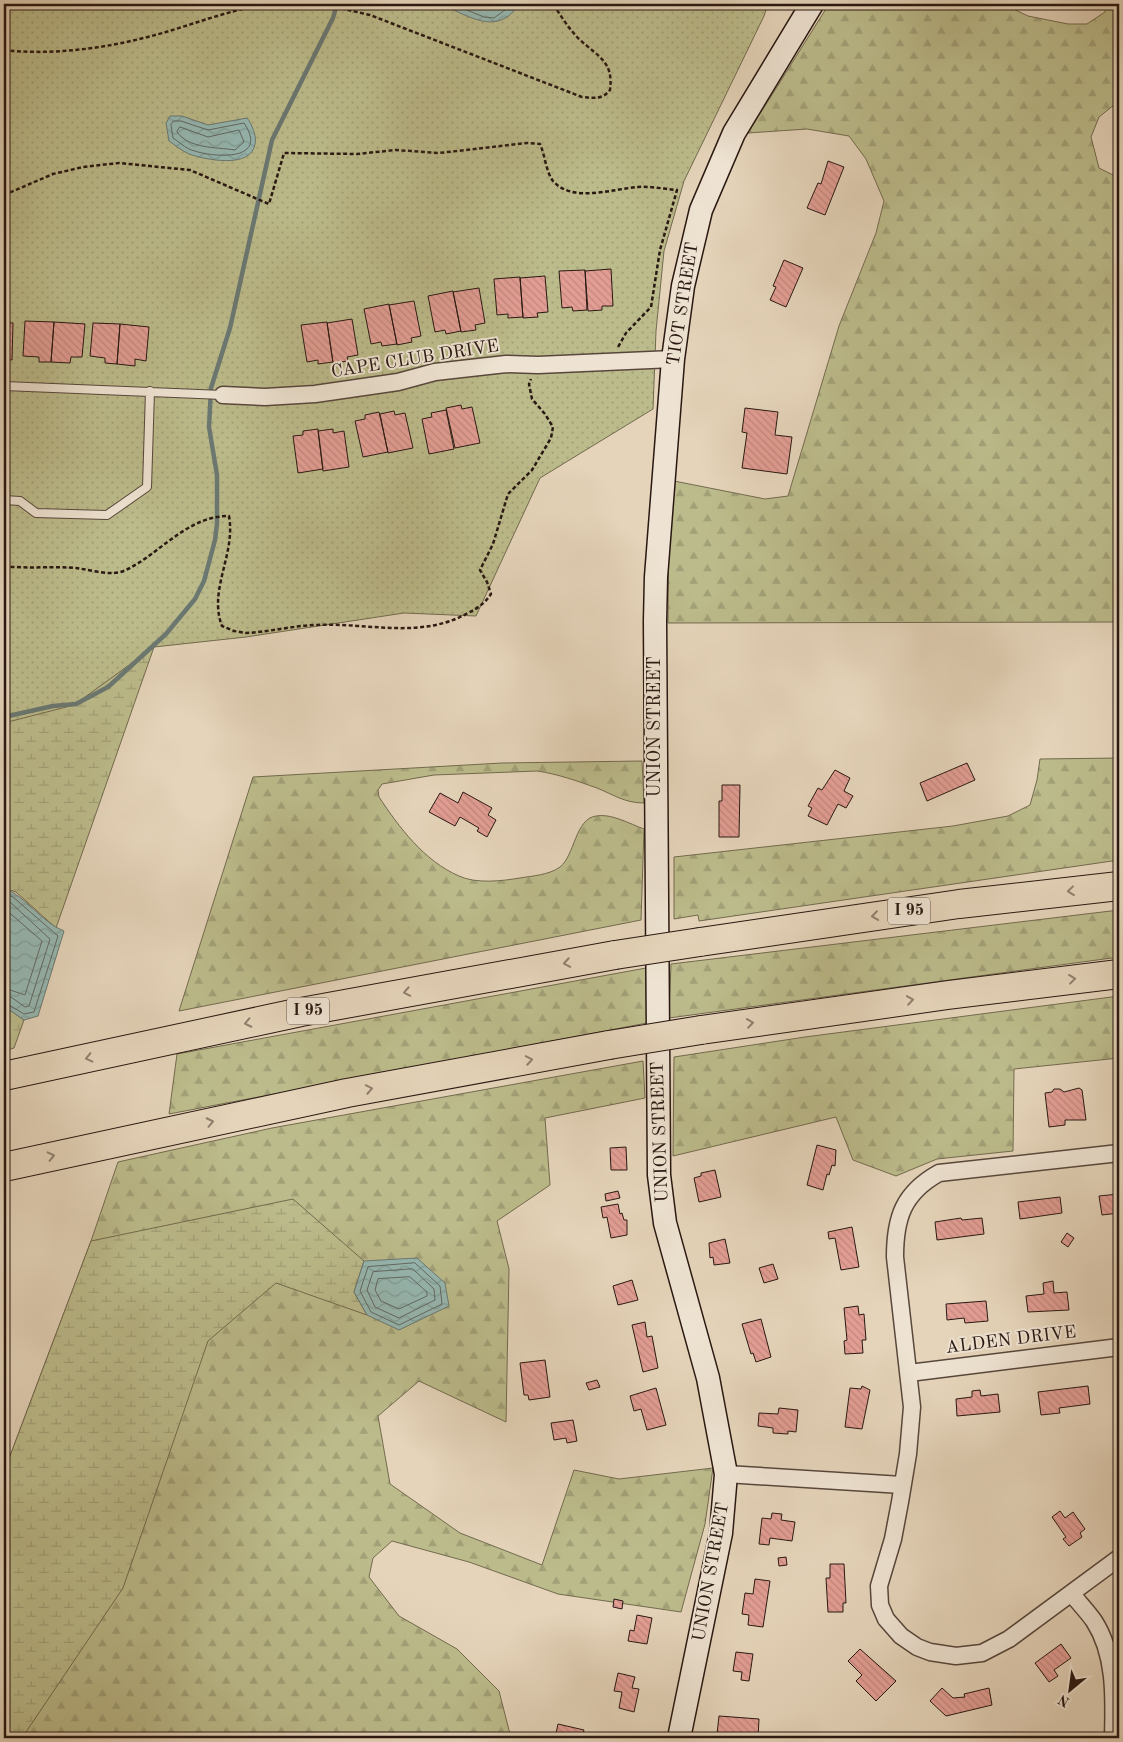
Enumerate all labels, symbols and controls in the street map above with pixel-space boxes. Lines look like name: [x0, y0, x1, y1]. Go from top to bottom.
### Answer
street label: TIOT STREET: [664, 241, 702, 367]
street label: CAPE CLUB DRIVE: [330, 337, 500, 381]
street label: UNION STREET: [646, 656, 664, 798]
one-way arrow: [1066, 885, 1074, 896]
road number: I 95: [888, 898, 930, 924]
one-way arrow: [871, 910, 879, 921]
one-way arrow: [562, 957, 571, 967]
one-way arrow: [1068, 974, 1076, 985]
one-way arrow: [403, 986, 411, 997]
one-way arrow: [907, 995, 915, 1006]
road number: I 95: [287, 998, 329, 1024]
one-way arrow: [243, 1018, 252, 1028]
one-way arrow: [746, 1018, 754, 1029]
one-way arrow: [84, 1052, 93, 1062]
one-way arrow: [525, 1055, 533, 1065]
street label: UNION STREET: [649, 1061, 671, 1203]
one-way arrow: [365, 1084, 374, 1095]
one-way arrow: [206, 1117, 214, 1127]
one-way arrow: [47, 1151, 56, 1162]
street label: ALDEN DRIVE: [945, 1323, 1077, 1357]
street label: UNION STREET: [690, 1501, 732, 1643]
north arrow: [1046, 1664, 1096, 1714]
text: N: [1056, 1692, 1072, 1709]

